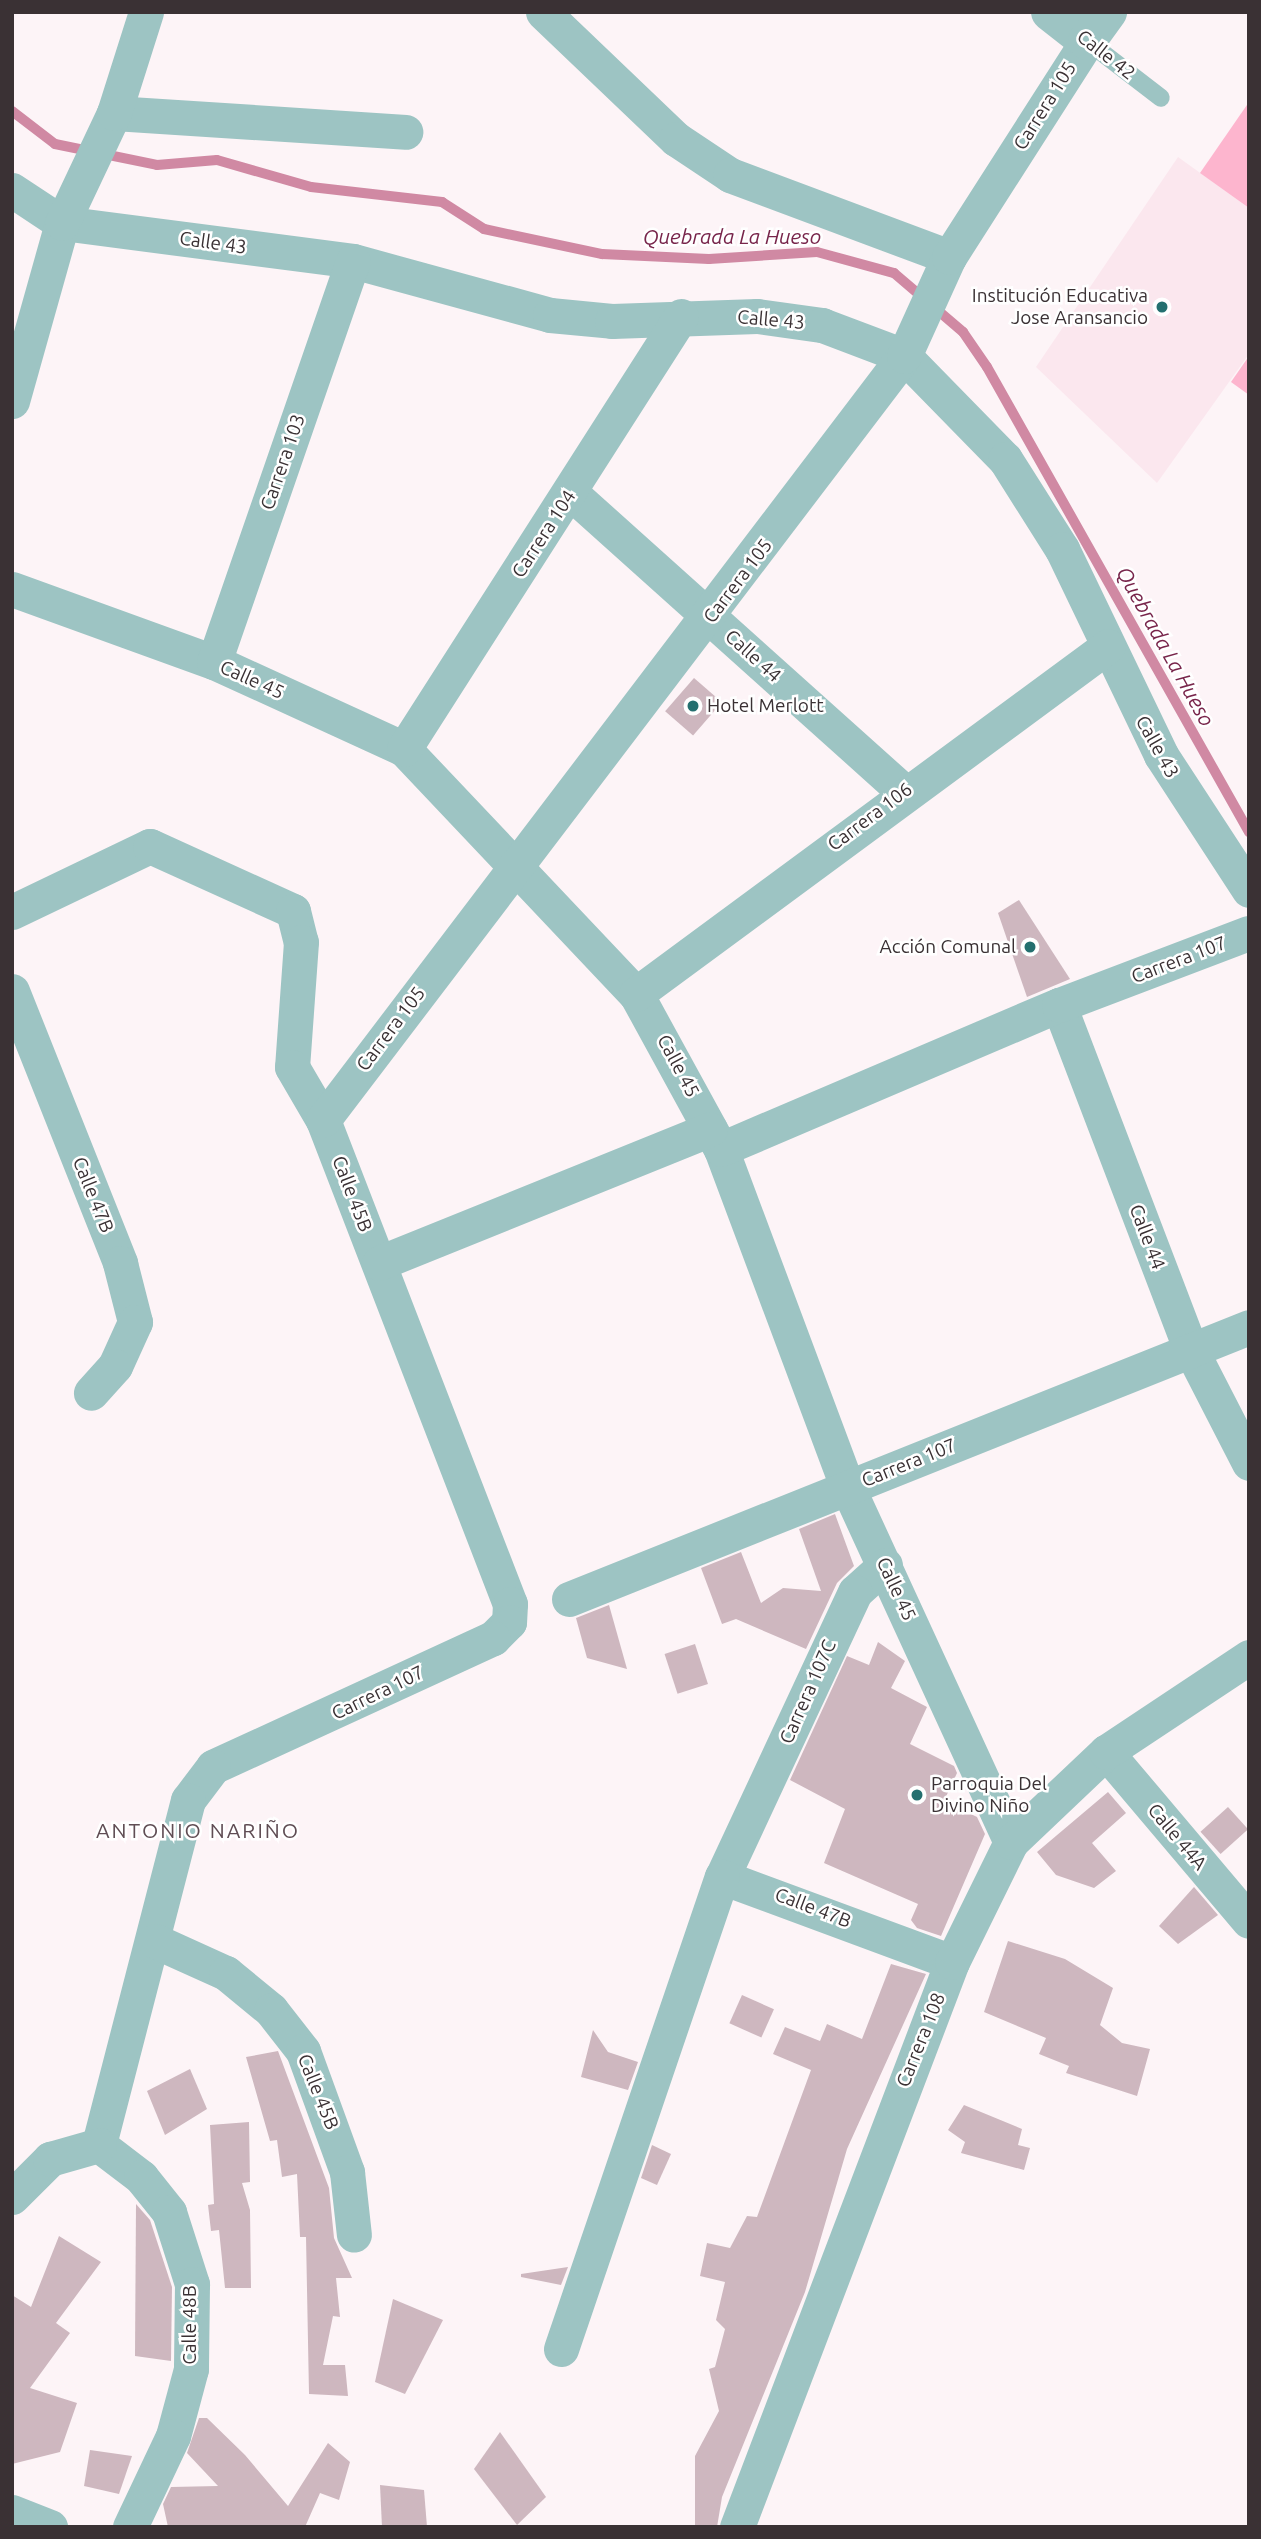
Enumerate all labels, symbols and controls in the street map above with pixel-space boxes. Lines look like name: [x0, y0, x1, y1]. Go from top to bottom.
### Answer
street label: Calle 42: [1072, 25, 1140, 85]
street label: Carrera 105: [1009, 58, 1081, 154]
water label: Quebrada La Hueso: [643, 223, 821, 249]
street label: Calle 43: [178, 227, 248, 259]
place label: Institución Educativa Jose Aransancio: [972, 285, 1148, 329]
marker: Institución Educativa Jose Aransancio: [1154, 299, 1170, 315]
street label: Calle 43: [736, 306, 806, 334]
street label: Carrera 103: [256, 411, 310, 513]
street label: Carrera 104: [507, 486, 581, 582]
street label: Carrera 105: [699, 534, 777, 628]
water label: Quebrada La Hueso: [1112, 562, 1220, 730]
street label: Calle 44: [720, 625, 786, 687]
street label: Calle 45: [216, 656, 288, 704]
place label: Hotel Merlott: [707, 695, 824, 717]
marker: Hotel Merlott: [685, 698, 701, 714]
street label: Calle 43: [1131, 712, 1183, 782]
street label: Carrera 106: [823, 778, 917, 856]
street label: Carrera 107: [1128, 931, 1230, 989]
place label: Acción Comunal: [880, 936, 1016, 958]
marker: Acción Comunal: [1022, 939, 1038, 955]
street label: Carrera 105: [352, 982, 430, 1076]
street label: Calle 45: [652, 1031, 704, 1101]
street label: Calle 45B: [327, 1153, 377, 1235]
street label: Calle 47B: [67, 1154, 119, 1236]
street label: Calle 44: [1124, 1201, 1170, 1273]
street label: Carrera 107: [858, 1434, 960, 1492]
street label: Calle 45: [871, 1554, 921, 1624]
street label: Carrera 107C: [775, 1636, 841, 1748]
street label: Carrera 107: [328, 1661, 428, 1725]
place label: Parroquia Del Divino Niño: [931, 1773, 1047, 1817]
marker: Parroquia Del Divino Niño: [909, 1787, 925, 1803]
street label: Calle 44A: [1143, 1799, 1211, 1875]
district label: ANTONIO NARIÑO: [98, 1817, 298, 1843]
street label: Calle 47B: [772, 1883, 854, 1933]
street label: Carrera 108: [892, 1989, 950, 2091]
street label: Calle 45B: [292, 2051, 344, 2133]
street label: Calle 48B: [179, 2285, 201, 2365]

